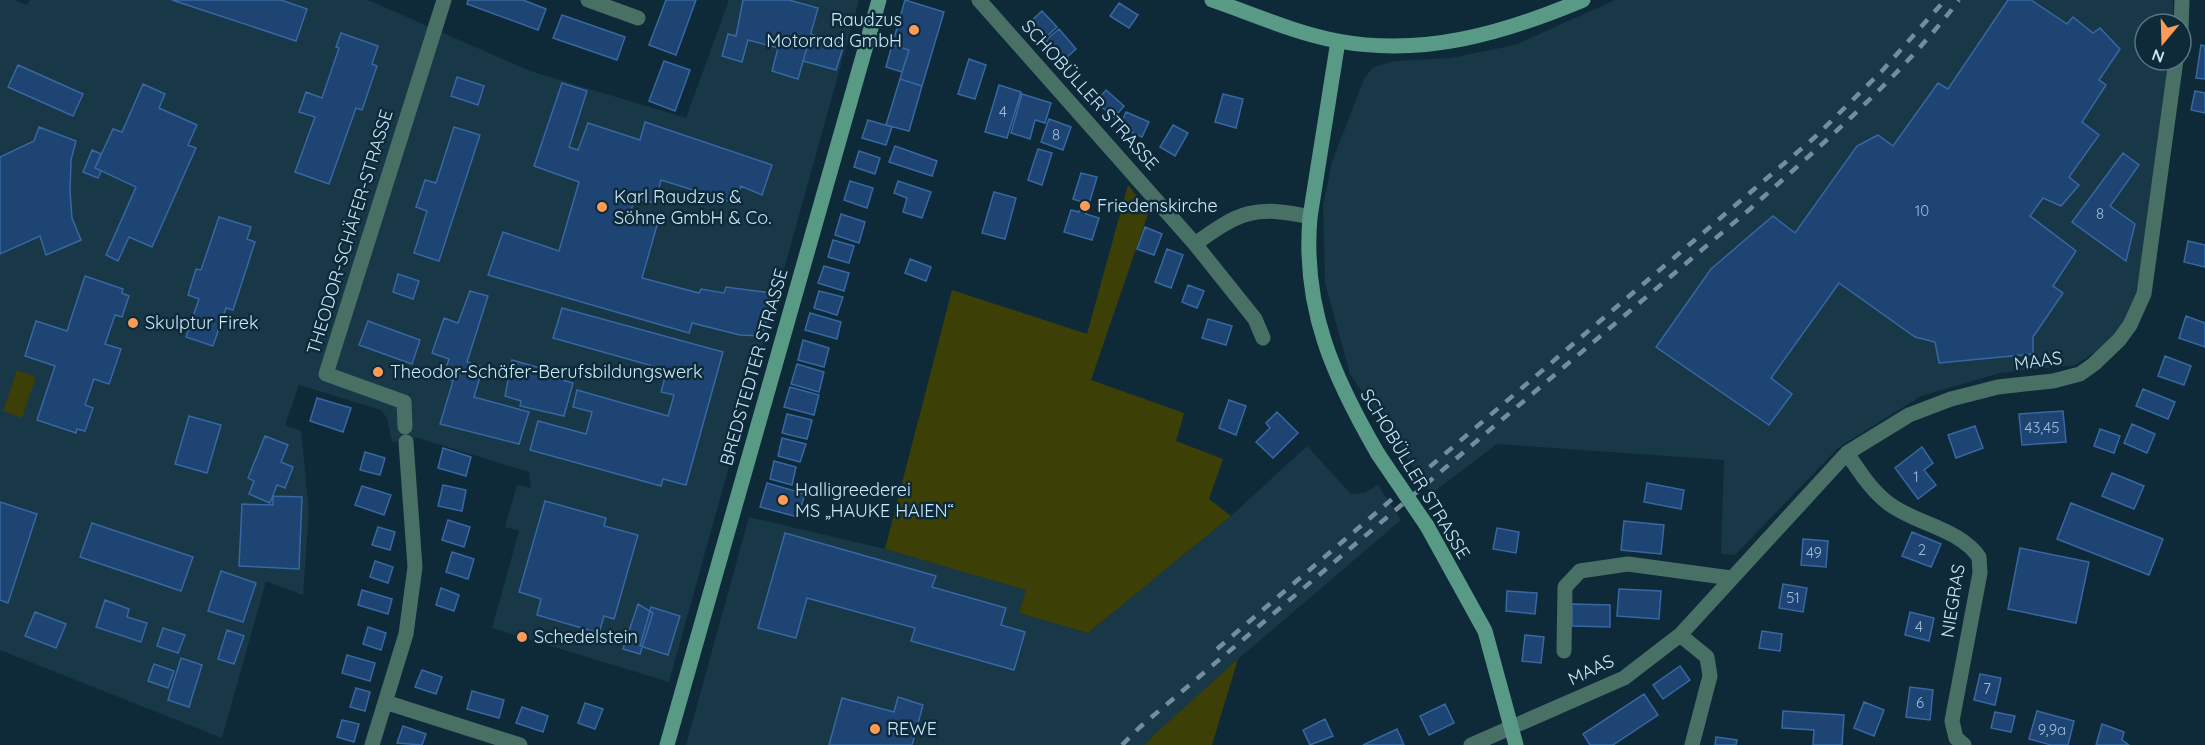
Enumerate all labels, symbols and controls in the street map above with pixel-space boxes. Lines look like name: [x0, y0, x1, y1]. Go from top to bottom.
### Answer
place label: Raudzus Motorrad GmbH: [766, 8, 902, 52]
north arrow: [2133, 12, 2193, 72]
street label: SCHOBÜLLER STRASSE: [1017, 15, 1164, 175]
marker: Raudzus Motorrad GmbH: [907, 23, 921, 37]
text: N: [2149, 45, 2167, 68]
house number: 4: [999, 102, 1007, 121]
street label: THEODOR-SCHÄFER-STRASSE: [301, 107, 398, 357]
house number: 8: [1052, 125, 1060, 144]
place label: Karl Raudzus & Söhne GmbH & Co.: [614, 185, 771, 229]
place label: Friedenskirche: [1097, 194, 1218, 217]
marker: Friedenskirche: [1078, 199, 1092, 213]
marker: Karl Raudzus & Söhne GmbH & Co.: [595, 200, 609, 214]
house number: 10: [1915, 201, 1929, 220]
house number: 8: [2096, 204, 2104, 223]
street label: BREDSTEDTER STRASSE: [714, 266, 793, 468]
place label: Skulptur Firek: [145, 311, 259, 334]
marker: Skulptur Firek: [126, 316, 140, 330]
street label: MAAS: [2012, 346, 2063, 375]
place label: Theodor-Schäfer-Berufsbildungswerk: [390, 360, 703, 383]
marker: Theodor-Schäfer-Berufsbildungswerk: [371, 365, 385, 379]
street label: SCHOBÜLLER STRASSE: [1355, 384, 1475, 563]
house number: 43,45: [2025, 418, 2059, 437]
house number: 1: [1913, 467, 1919, 486]
place label: Halligreederei MS „HAUKE HAIEN“: [795, 478, 954, 522]
marker: Halligreederei MS „HAUKE HAIEN“: [776, 493, 790, 507]
house number: 2: [1918, 540, 1926, 559]
house number: 49: [1806, 543, 1822, 562]
street label: NIEGRAS: [1935, 562, 1970, 639]
house number: 51: [1786, 588, 1800, 607]
house number: 4: [1915, 617, 1923, 636]
place label: Schedelstein: [534, 625, 638, 648]
marker: Schedelstein: [515, 630, 529, 644]
street label: MAAS: [1564, 649, 1618, 690]
house number: 7: [1983, 679, 1991, 698]
house number: 6: [1916, 693, 1924, 712]
place label: REWE: [887, 717, 937, 740]
house number: 9,9a: [2038, 720, 2066, 739]
marker: REWE: [868, 722, 882, 736]

